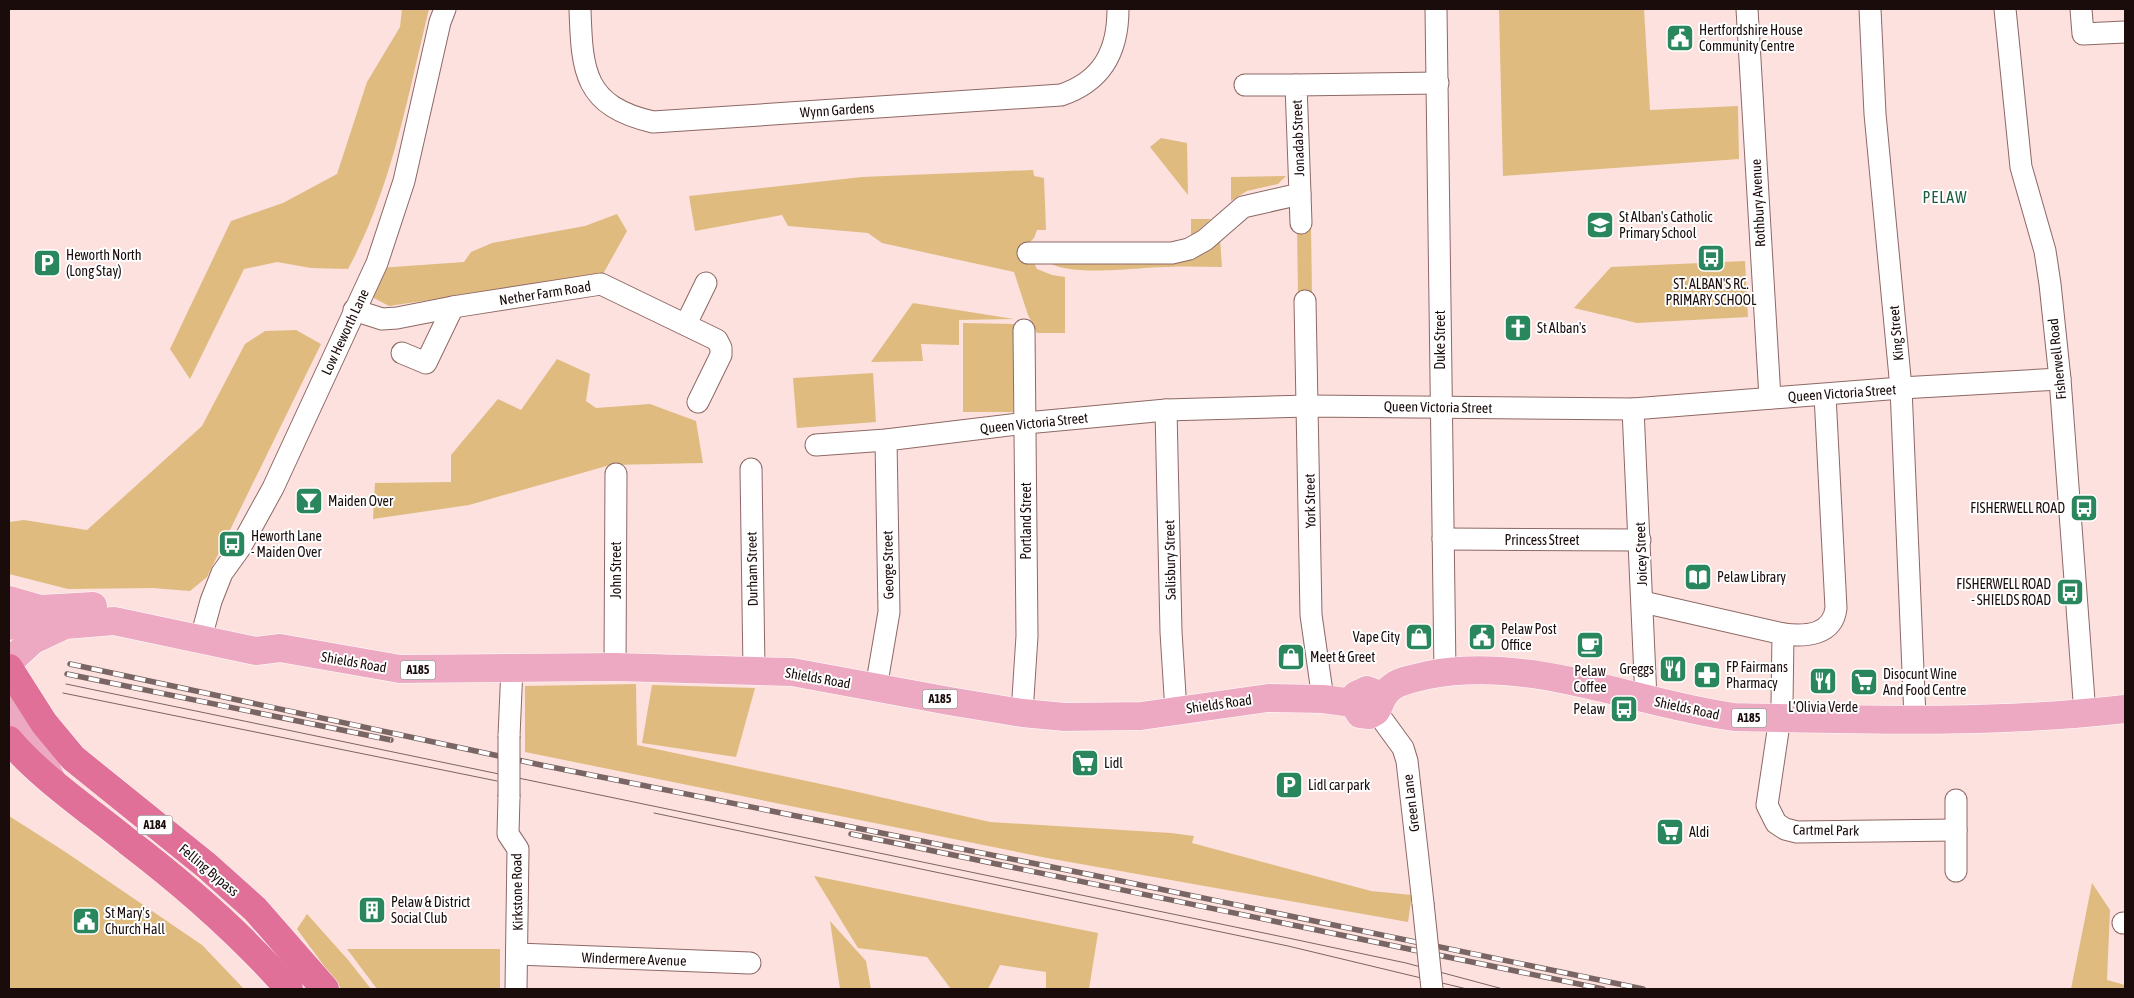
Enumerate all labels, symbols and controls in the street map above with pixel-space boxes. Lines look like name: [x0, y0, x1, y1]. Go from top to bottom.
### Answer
place label: Hertfordshire House Community Centre: [1699, 22, 1803, 54]
public building icon: Hertfordshire House Community Centre: [1665, 23, 1695, 53]
street label: Wynn Gardens: [799, 99, 875, 121]
street label: Jonadab Street: [1289, 99, 1307, 177]
street label: Rothbury Avenue: [1748, 158, 1768, 248]
district label: PELAW: [1923, 188, 1967, 206]
place label: St Alban's Catholic Primary School: [1619, 209, 1713, 241]
school or university icon: St Alban's Catholic Primary School: [1585, 210, 1615, 240]
bus stop icon: ST. ALBAN'S RC. PRIMARY SCHOOL: [1696, 243, 1726, 273]
place label: Heworth North (Long Stay): [66, 247, 142, 279]
parking icon: Heworth North (Long Stay): [32, 248, 62, 278]
place label: ST. ALBAN'S RC. PRIMARY SCHOOL: [1666, 276, 1757, 308]
street label: Nether Farm Road: [498, 278, 592, 308]
street label: Low Heworth Lane: [318, 286, 372, 378]
street label: King Street: [1886, 305, 1906, 361]
street label: Duke Street: [1432, 310, 1448, 370]
church icon: St Alban's: [1503, 313, 1533, 343]
street label: Fisherwell Road: [2045, 318, 2069, 400]
place label: St Alban's: [1537, 320, 1586, 336]
street label: Queen Victoria Street: [1787, 381, 1897, 405]
street label: Queen Victoria Street: [1384, 398, 1492, 416]
street label: Queen Victoria Street: [979, 409, 1089, 437]
street label: York Street: [1302, 473, 1318, 529]
street label: Portland Street: [1018, 482, 1034, 560]
bar icon: Maiden Over: [294, 486, 324, 516]
place label: Maiden Over: [328, 493, 394, 509]
bus stop icon: FISHERWELL ROAD: [2069, 493, 2099, 523]
place label: FISHERWELL ROAD: [1970, 500, 2065, 516]
street label: Salisbury Street: [1161, 520, 1179, 600]
street label: Joicey Street: [1632, 522, 1650, 586]
place label: Heworth Lane - Maiden Over: [251, 528, 322, 560]
bus stop icon: Heworth Lane - Maiden Over: [217, 529, 247, 559]
street label: George Street: [879, 530, 897, 600]
street label: Durham Street: [743, 531, 761, 607]
street label: Princess Street: [1504, 532, 1580, 548]
street label: John Street: [608, 541, 624, 599]
library icon: Pelaw Library: [1683, 562, 1713, 592]
place label: Pelaw Library: [1717, 569, 1786, 585]
place label: FISHERWELL ROAD - SHIELDS ROAD: [1956, 576, 2051, 608]
bus stop icon: FISHERWELL ROAD - SHIELDS ROAD: [2055, 577, 2085, 607]
place label: Pelaw Post Office: [1501, 621, 1557, 653]
shop icon: Vape City: [1404, 622, 1434, 652]
public building icon: Pelaw Post Office: [1467, 622, 1497, 652]
place label: Vape City: [1353, 629, 1400, 645]
cafe icon: Pelaw Coffee: [1575, 630, 1605, 660]
shop icon: Meet & Greet: [1276, 642, 1306, 672]
street label: Shields Road: [320, 648, 388, 676]
place label: Meet & Greet: [1310, 649, 1375, 665]
restaurant icon: Greggs: [1658, 654, 1688, 684]
place label: FP Fairmans Pharmacy: [1726, 659, 1788, 691]
road number: A185: [400, 660, 436, 680]
pharmacy icon: FP Fairmans Pharmacy: [1692, 660, 1722, 690]
place label: Greggs: [1619, 661, 1654, 677]
place label: Pelaw Coffee: [1573, 663, 1607, 695]
street label: Shields Road: [784, 664, 852, 692]
restaurant icon: L’Olivia Verde: [1808, 666, 1838, 696]
place label: Disocunt Wine And Food Centre: [1883, 666, 1966, 698]
supermarket icon: Disocunt Wine And Food Centre: [1849, 667, 1879, 697]
road number: A185: [922, 690, 958, 709]
street label: Shields Road: [1185, 691, 1253, 717]
street label: Shields Road: [1653, 693, 1721, 723]
bus stop icon: Pelaw: [1609, 694, 1639, 724]
place label: L’Olivia Verde: [1788, 699, 1858, 715]
place label: Pelaw: [1573, 701, 1606, 717]
road number: A185: [1732, 708, 1766, 728]
supermarket icon: Lidl: [1070, 748, 1100, 778]
place label: Lidl: [1104, 755, 1123, 771]
parking icon: Lidl car park: [1274, 770, 1304, 800]
street label: Green Lane: [1400, 773, 1422, 833]
place label: Lidl car park: [1308, 777, 1370, 793]
road number: A184: [138, 816, 172, 834]
supermarket icon: Aldi: [1655, 817, 1685, 847]
street label: Cartmel Park: [1793, 821, 1859, 839]
place label: Aldi: [1689, 824, 1709, 840]
street label: Felling Bypass: [176, 841, 242, 899]
street label: Kirkstone Road: [508, 853, 526, 931]
place label: Pelaw & District Social Club: [391, 894, 470, 926]
building icon: Pelaw & District Social Club: [357, 895, 387, 925]
place label: St Mary's Church Hall: [105, 905, 165, 937]
public building icon: St Mary's Church Hall: [71, 906, 101, 936]
street label: Windermere Avenue: [581, 949, 687, 969]

